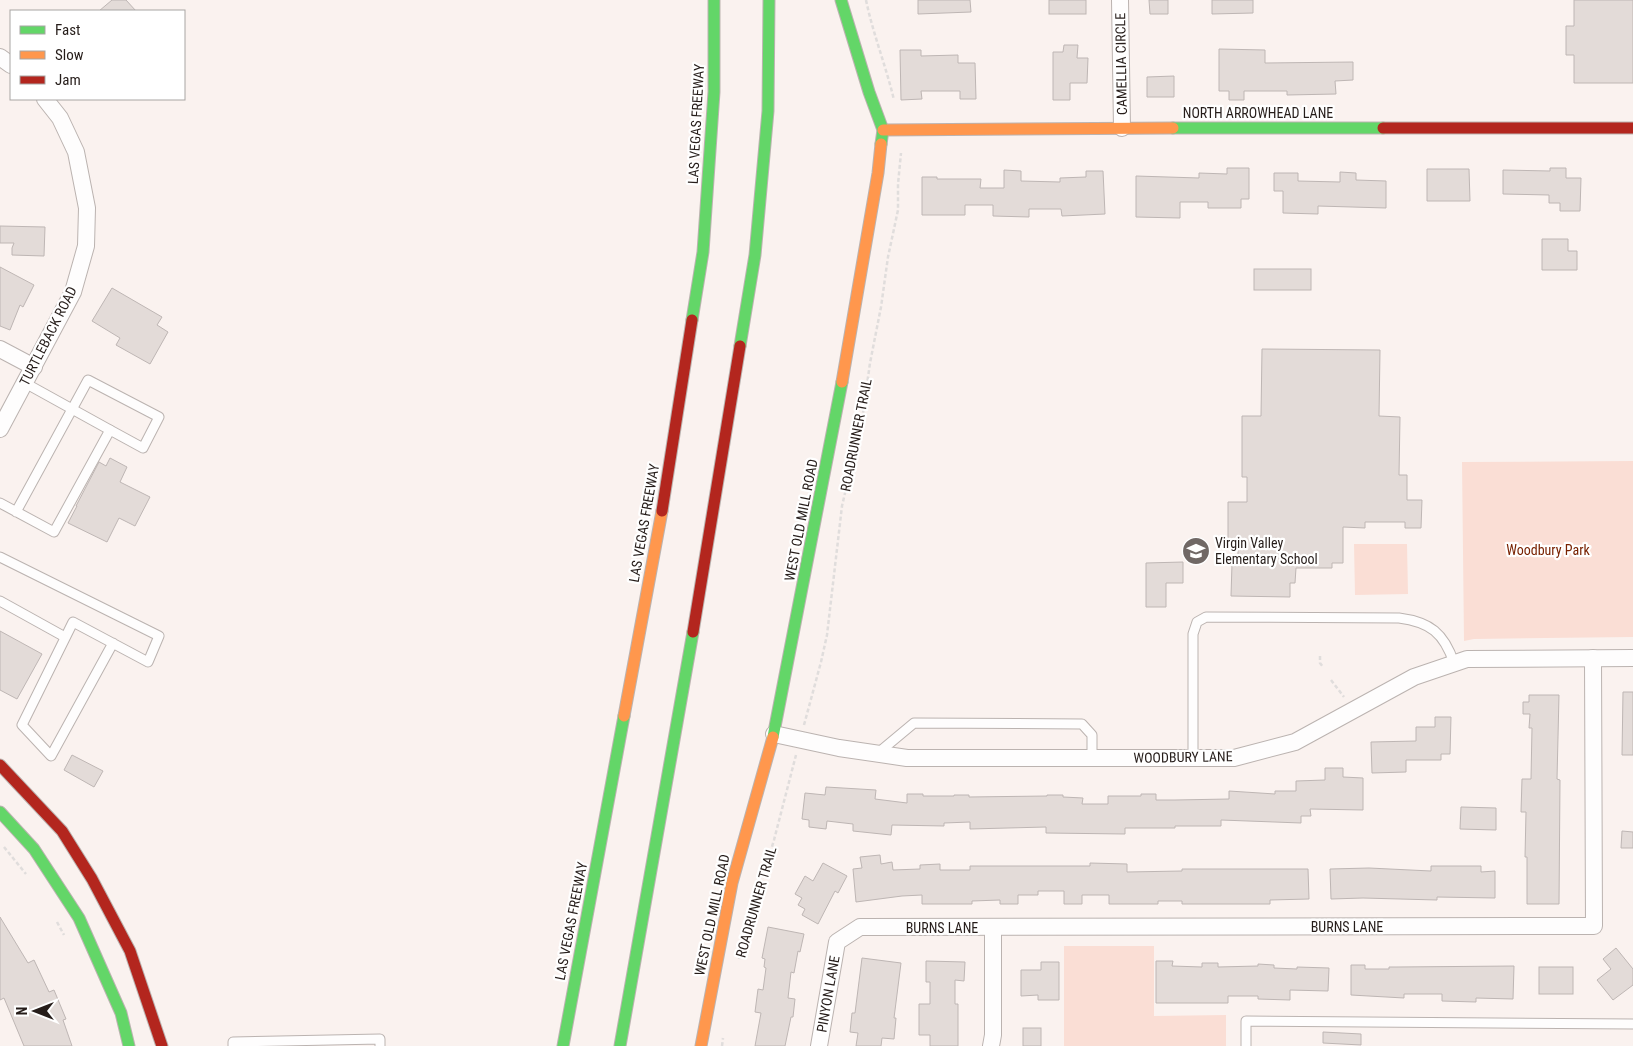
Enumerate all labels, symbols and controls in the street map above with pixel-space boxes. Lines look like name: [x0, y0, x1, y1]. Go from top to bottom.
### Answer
legend: [10, 10, 185, 100]
street label: CAMELLIA CIRCLE: [1112, 13, 1130, 115]
text: Fast: [55, 21, 80, 39]
text: Slow: [55, 46, 84, 64]
street label: LAS VEGAS FREEWAY: [685, 63, 707, 184]
text: Jam: [55, 71, 81, 89]
street label: NORTH ARROWHEAD LANE: [1183, 105, 1333, 121]
street label: TURTLEBACK ROAD: [16, 284, 80, 388]
street label: ROADRUNNER TRAIL: [837, 377, 875, 493]
street label: WEST OLD MILL ROAD: [781, 458, 821, 582]
street label: LAS VEGAS FREEWAY: [626, 462, 662, 584]
place label: Virgin Valley Elementary School: [1215, 535, 1318, 567]
school or university icon: Virgin Valley Elementary School: [1181, 536, 1211, 566]
park label: Woodbury Park: [1506, 542, 1590, 558]
street label: WOODBURY LANE: [1133, 748, 1233, 766]
street label: ROADRUNNER TRAIL: [733, 844, 780, 959]
street label: WEST OLD MILL ROAD: [691, 853, 733, 977]
street label: LAS VEGAS FREEWAY: [552, 860, 590, 982]
street label: BURNS LANE: [1311, 919, 1383, 935]
street label: BURNS LANE: [906, 920, 978, 936]
street label: PINYON LANE: [813, 954, 843, 1034]
north arrow: [10, 986, 60, 1036]
text: N: [14, 1007, 30, 1015]

